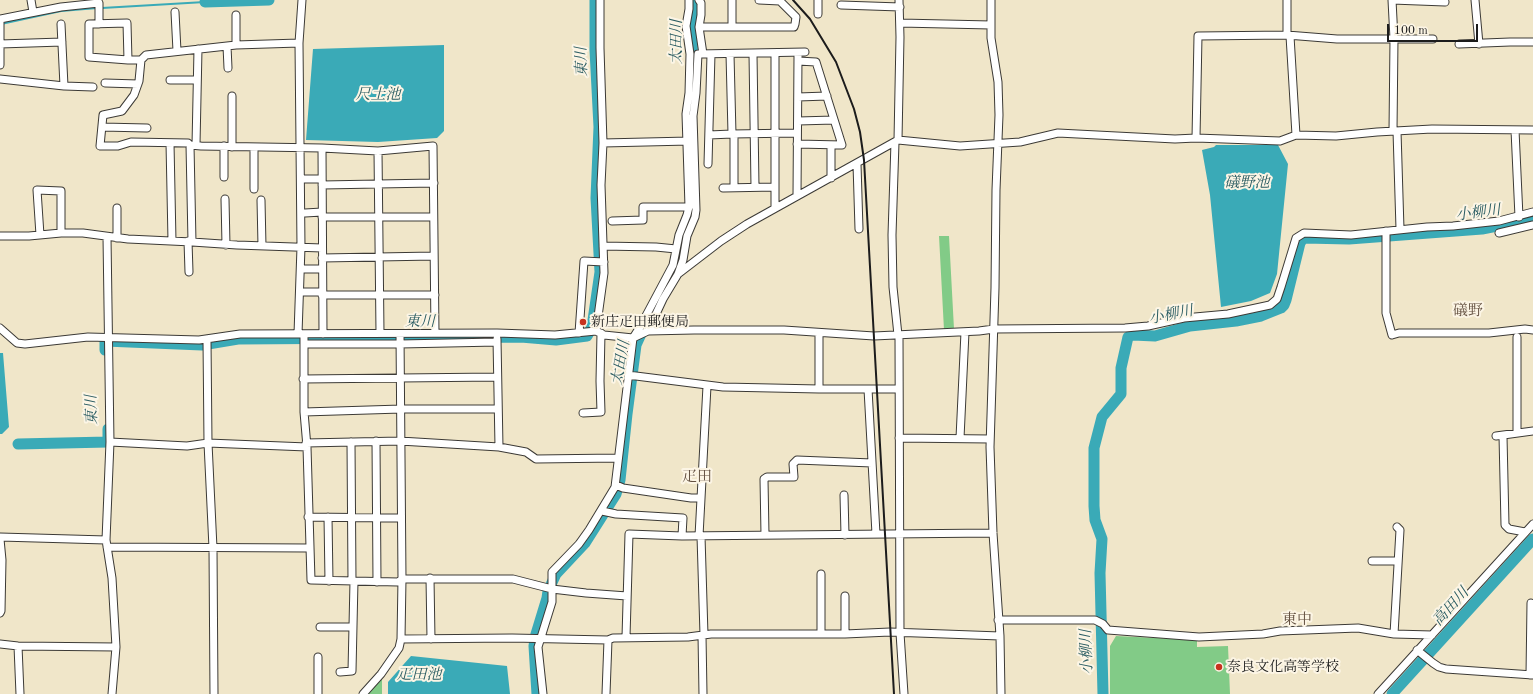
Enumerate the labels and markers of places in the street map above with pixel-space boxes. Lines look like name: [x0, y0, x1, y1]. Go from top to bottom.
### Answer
place label: 新庄疋田郵便局: [591, 314, 689, 330]
marker: 新庄疋田郵便局: [578, 317, 588, 327]
place label: 奈良文化高等学校: [1227, 659, 1339, 675]
marker: 奈良文化高等学校: [1214, 662, 1224, 672]

